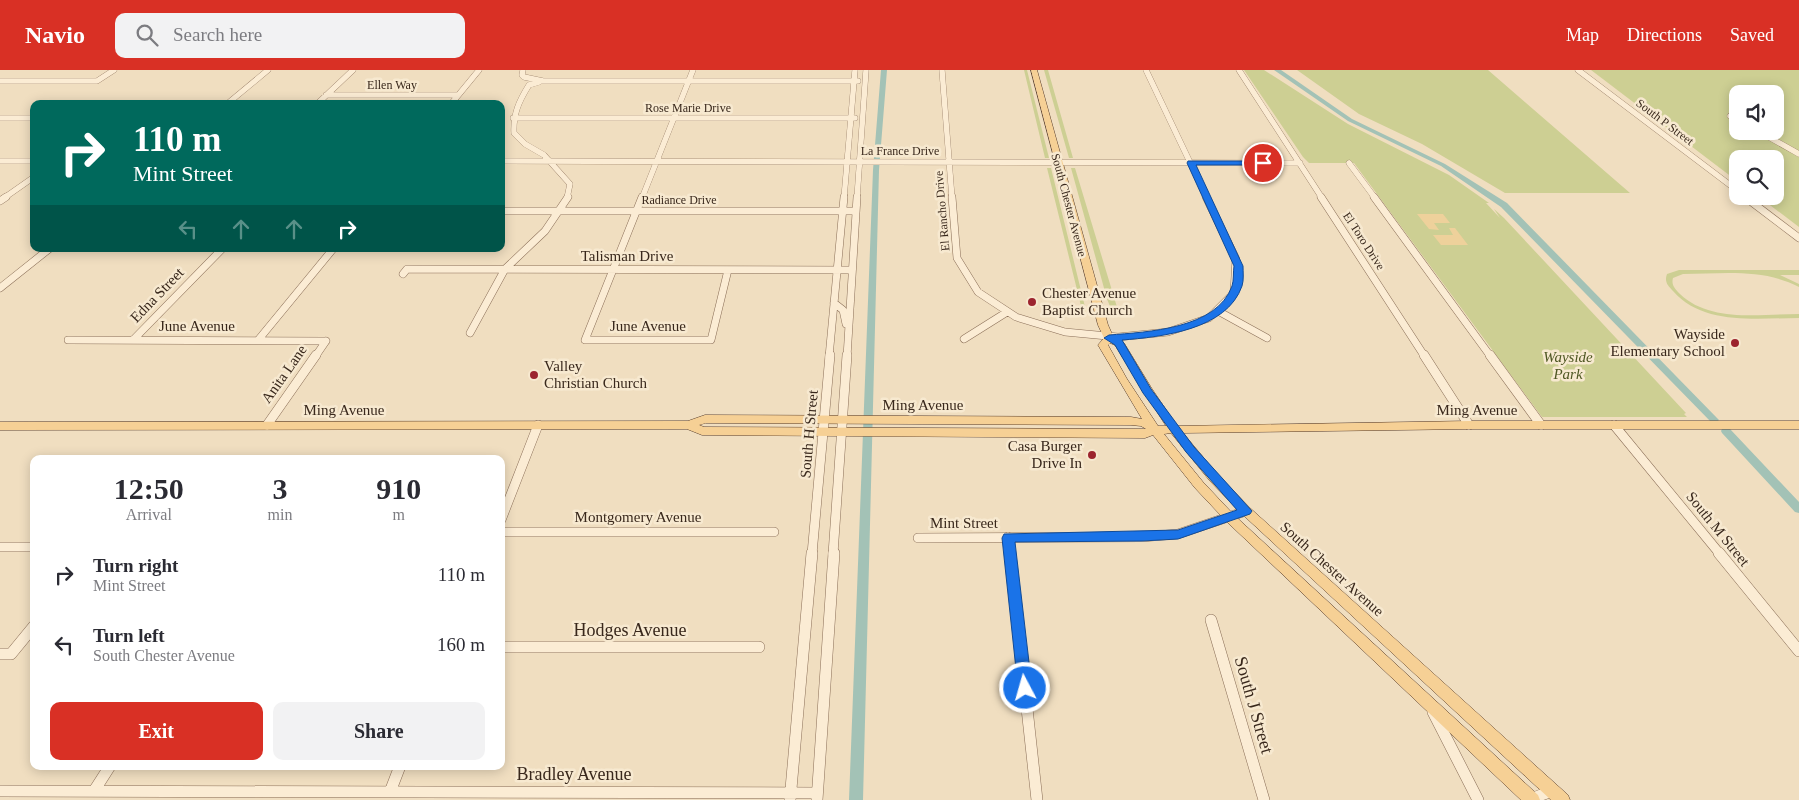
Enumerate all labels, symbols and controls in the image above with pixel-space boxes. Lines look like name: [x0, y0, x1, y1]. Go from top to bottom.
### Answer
search box: [115, 13, 465, 58]
icon: search: [133, 21, 161, 49]
text: Navio: [25, 22, 85, 48]
text: Search here: [173, 24, 262, 45]
text: Map: [1566, 25, 1599, 45]
text: Directions: [1627, 25, 1702, 45]
text: Saved: [1730, 25, 1774, 45]
street label: Ellen Way: [367, 78, 417, 92]
map controls: [1729, 85, 1784, 205]
button: sound: [1729, 85, 1784, 140]
street label: South P Street: [1634, 96, 1697, 149]
street label: Rose Marie Drive: [645, 101, 731, 115]
icon: right: [50, 120, 115, 185]
text: 110 m: [133, 120, 221, 159]
pin: [1242, 142, 1284, 184]
street label: La France Drive: [861, 144, 939, 158]
icon: arrive: [1249, 149, 1277, 177]
button: search: [1729, 150, 1784, 205]
street label: South Chester Avenue: [1048, 152, 1090, 258]
text: Mint Street: [133, 161, 233, 186]
street label: El Rancho Drive: [932, 170, 952, 252]
street label: Radiance Drive: [642, 193, 716, 207]
street label: El Toro Drive: [1340, 209, 1388, 273]
icon: left: [174, 215, 202, 243]
icon: ahead: [227, 215, 255, 243]
icon: ahead: [280, 215, 308, 243]
icon: right: [333, 215, 361, 243]
street label: Talisman Drive: [581, 248, 674, 264]
street label: Edna Street: [127, 264, 187, 326]
place label: Chester Avenue Baptist Church: [1042, 285, 1137, 318]
marker: Chester Avenue Baptist Church: [1026, 296, 1038, 308]
street label: June Avenue: [159, 318, 235, 334]
street label: June Avenue: [610, 318, 686, 334]
place label: Wayside Elementary School: [1610, 326, 1725, 359]
marker: Wayside Elementary School: [1729, 337, 1741, 349]
street label: Anita Lane: [258, 342, 310, 406]
park label: Wayside Park: [1543, 349, 1593, 382]
place label: Valley Christian Church: [544, 358, 647, 391]
marker: Valley Christian Church: [528, 369, 540, 381]
street label: South H Street: [797, 388, 821, 479]
street label: Ming Avenue: [883, 397, 964, 413]
street label: Ming Avenue: [304, 402, 385, 418]
street label: Ming Avenue: [1437, 402, 1518, 418]
place label: Casa Burger Drive In: [1008, 438, 1082, 471]
marker: Casa Burger Drive In: [1086, 449, 1098, 461]
text: 12:50: [114, 472, 184, 505]
text: 3: [272, 472, 287, 505]
text: 910: [376, 472, 421, 505]
street label: South M Street: [1683, 489, 1753, 570]
text: Arrival: [126, 506, 172, 523]
text: min: [268, 506, 292, 523]
text: m: [392, 506, 405, 523]
street label: Montgomery Avenue: [575, 509, 702, 525]
street label: Mint Street: [930, 515, 999, 531]
street label: South Chester Avenue: [1277, 519, 1387, 620]
text: Turn right: [93, 555, 178, 576]
icon: right: [50, 561, 78, 589]
text: 110 m: [438, 564, 485, 585]
text: Mint Street: [93, 577, 165, 594]
street label: Hodges Avenue: [573, 620, 687, 640]
text: Turn left: [93, 625, 165, 646]
icon: left: [50, 631, 78, 659]
text: 160 m: [437, 634, 485, 655]
text: South Chester Avenue: [93, 647, 235, 664]
street label: South J Street: [1231, 654, 1277, 756]
position arrow: [998, 661, 1050, 713]
button: Exit: [50, 702, 263, 760]
button: Share: [273, 702, 485, 760]
street label: Bradley Avenue: [516, 764, 632, 784]

